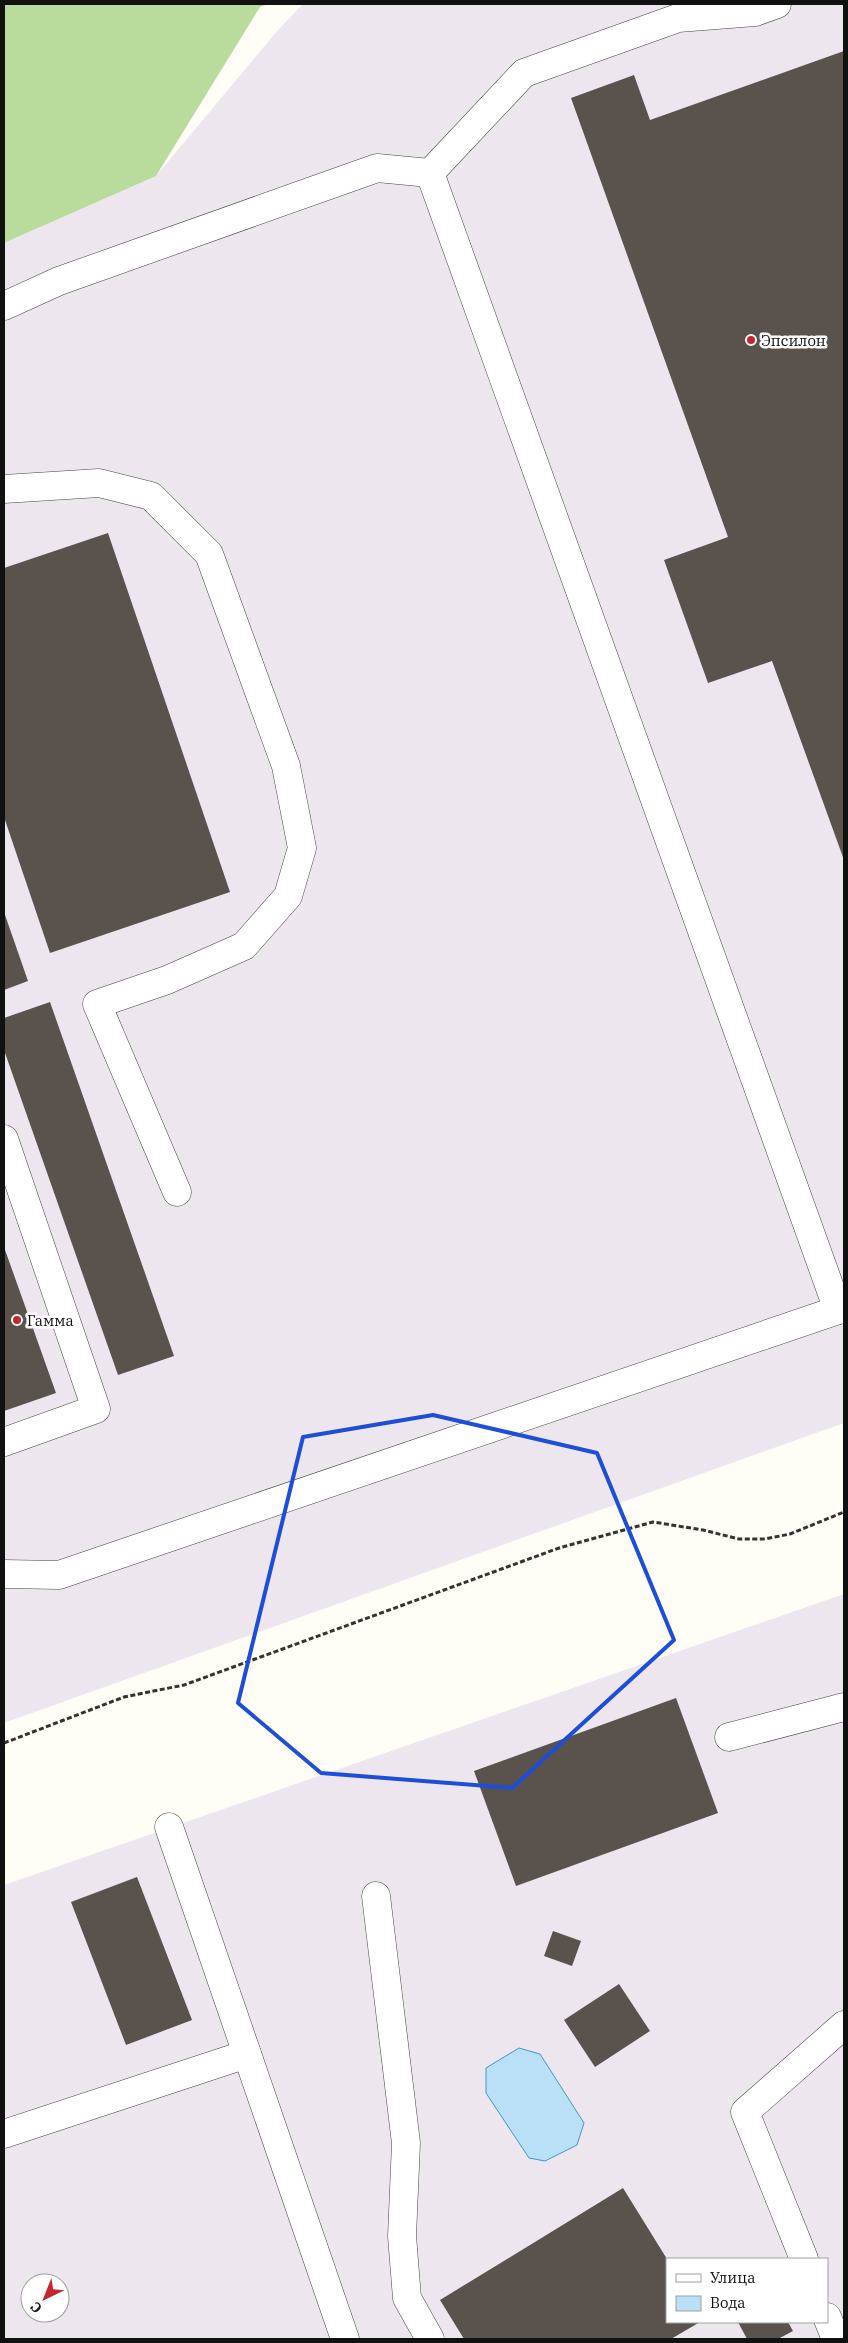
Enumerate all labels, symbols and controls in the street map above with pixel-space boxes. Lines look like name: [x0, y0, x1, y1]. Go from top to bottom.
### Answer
place label: Эпсилон: [761, 331, 826, 350]
marker: Эпсилон: [745, 334, 757, 346]
place label: Гамма: [27, 1311, 74, 1330]
marker: Гамма: [11, 1314, 23, 1326]
legend: [666, 2258, 828, 2323]
text: Улица: [710, 2268, 755, 2287]
north arrow: [20, 2273, 70, 2323]
text: Вода: [710, 2293, 746, 2312]
text: С: [27, 2298, 46, 2317]

